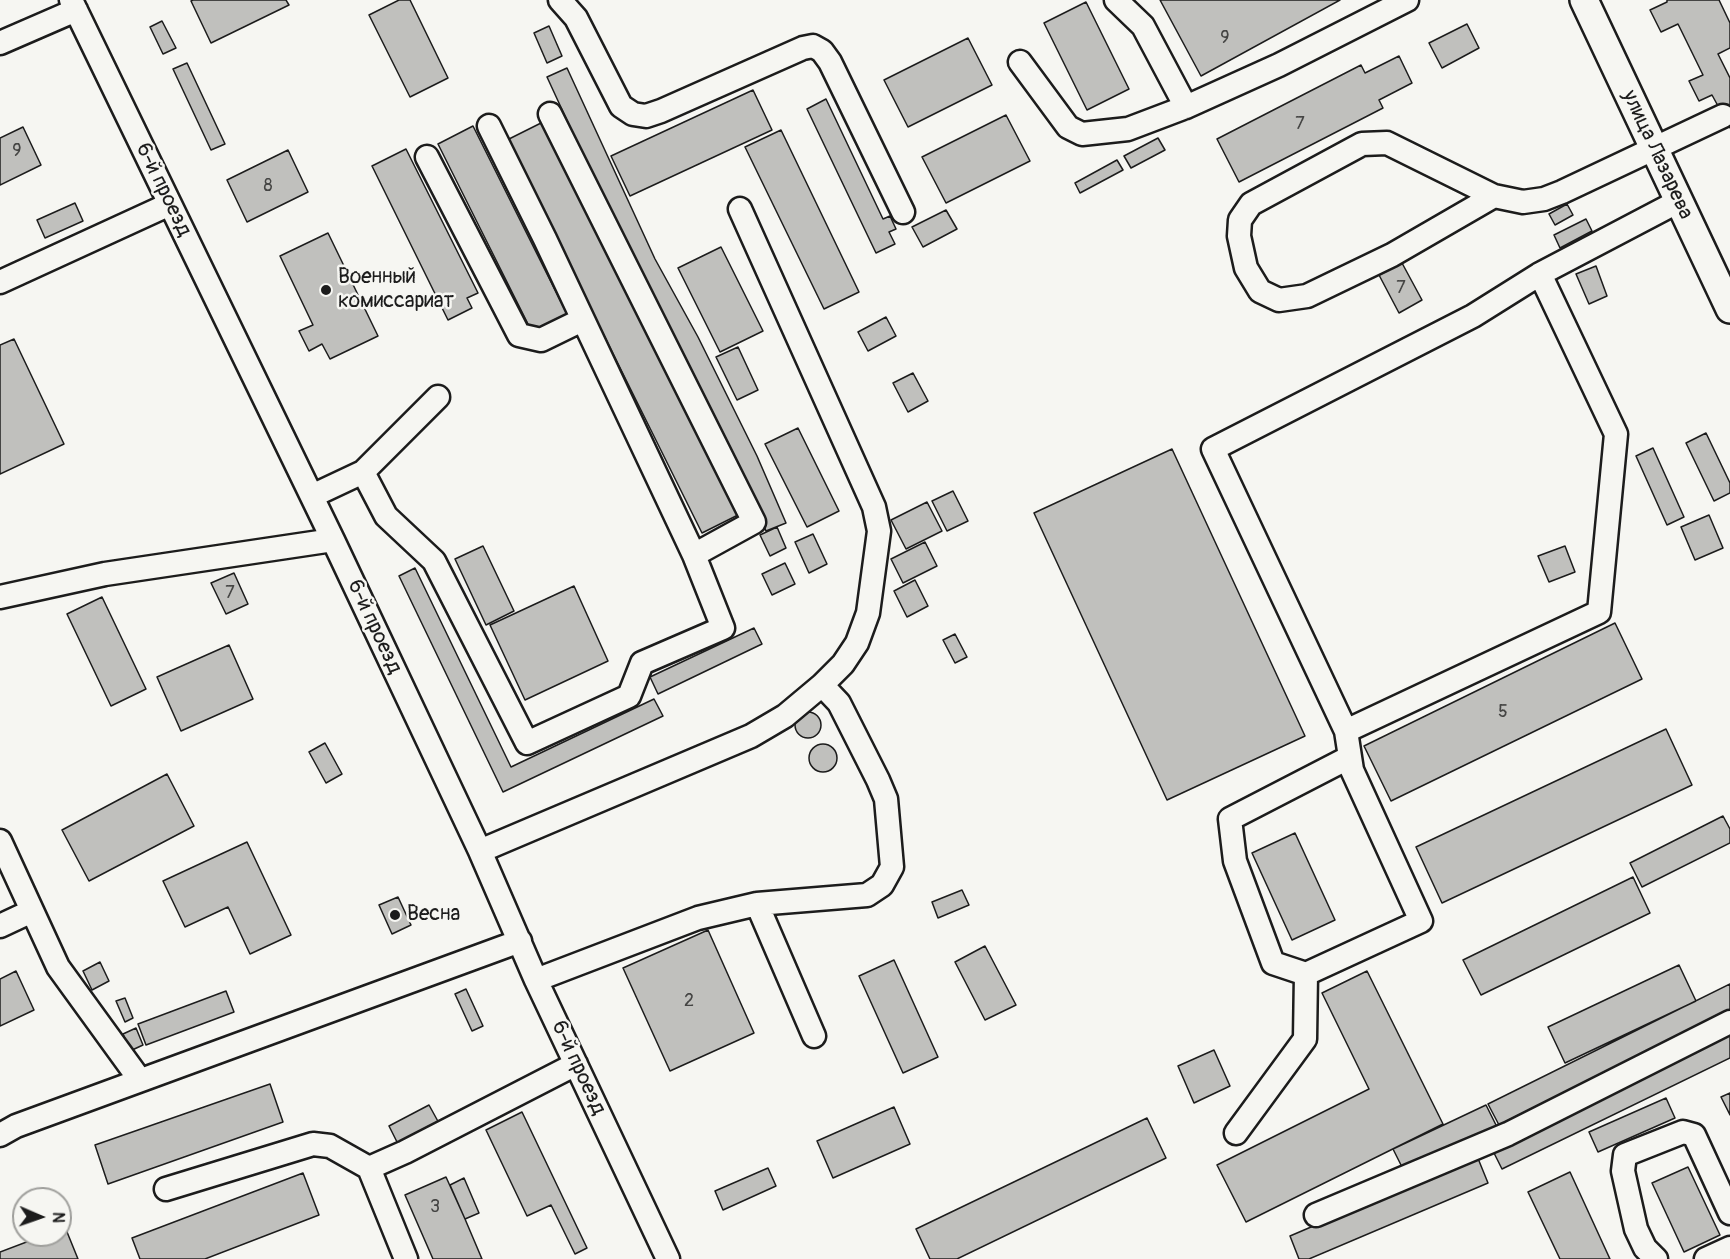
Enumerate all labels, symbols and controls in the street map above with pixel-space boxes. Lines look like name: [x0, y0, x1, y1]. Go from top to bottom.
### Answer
house number: 9: [1220, 27, 1230, 49]
street label: улица Лазарева: [1616, 86, 1698, 224]
house number: 7: [1295, 113, 1305, 135]
street label: 6-й проезд: [130, 139, 196, 241]
house number: 9: [12, 140, 22, 162]
house number: 8: [263, 175, 273, 197]
place label: Военный комиссариат: [338, 265, 454, 315]
house number: 7: [1396, 277, 1406, 299]
marker: Военный комиссариат: [319, 283, 333, 297]
street label: 6-й проезд: [341, 576, 407, 678]
house number: 7: [225, 582, 235, 604]
house number: 5: [1498, 701, 1508, 723]
place label: Весна: [407, 902, 460, 928]
marker: Весна: [388, 908, 402, 922]
house number: 2: [684, 990, 694, 1012]
street label: 6-й проезд: [545, 1017, 611, 1119]
north arrow: [12, 1187, 72, 1247]
house number: 3: [430, 1196, 440, 1218]
text: N: [48, 1212, 68, 1223]

